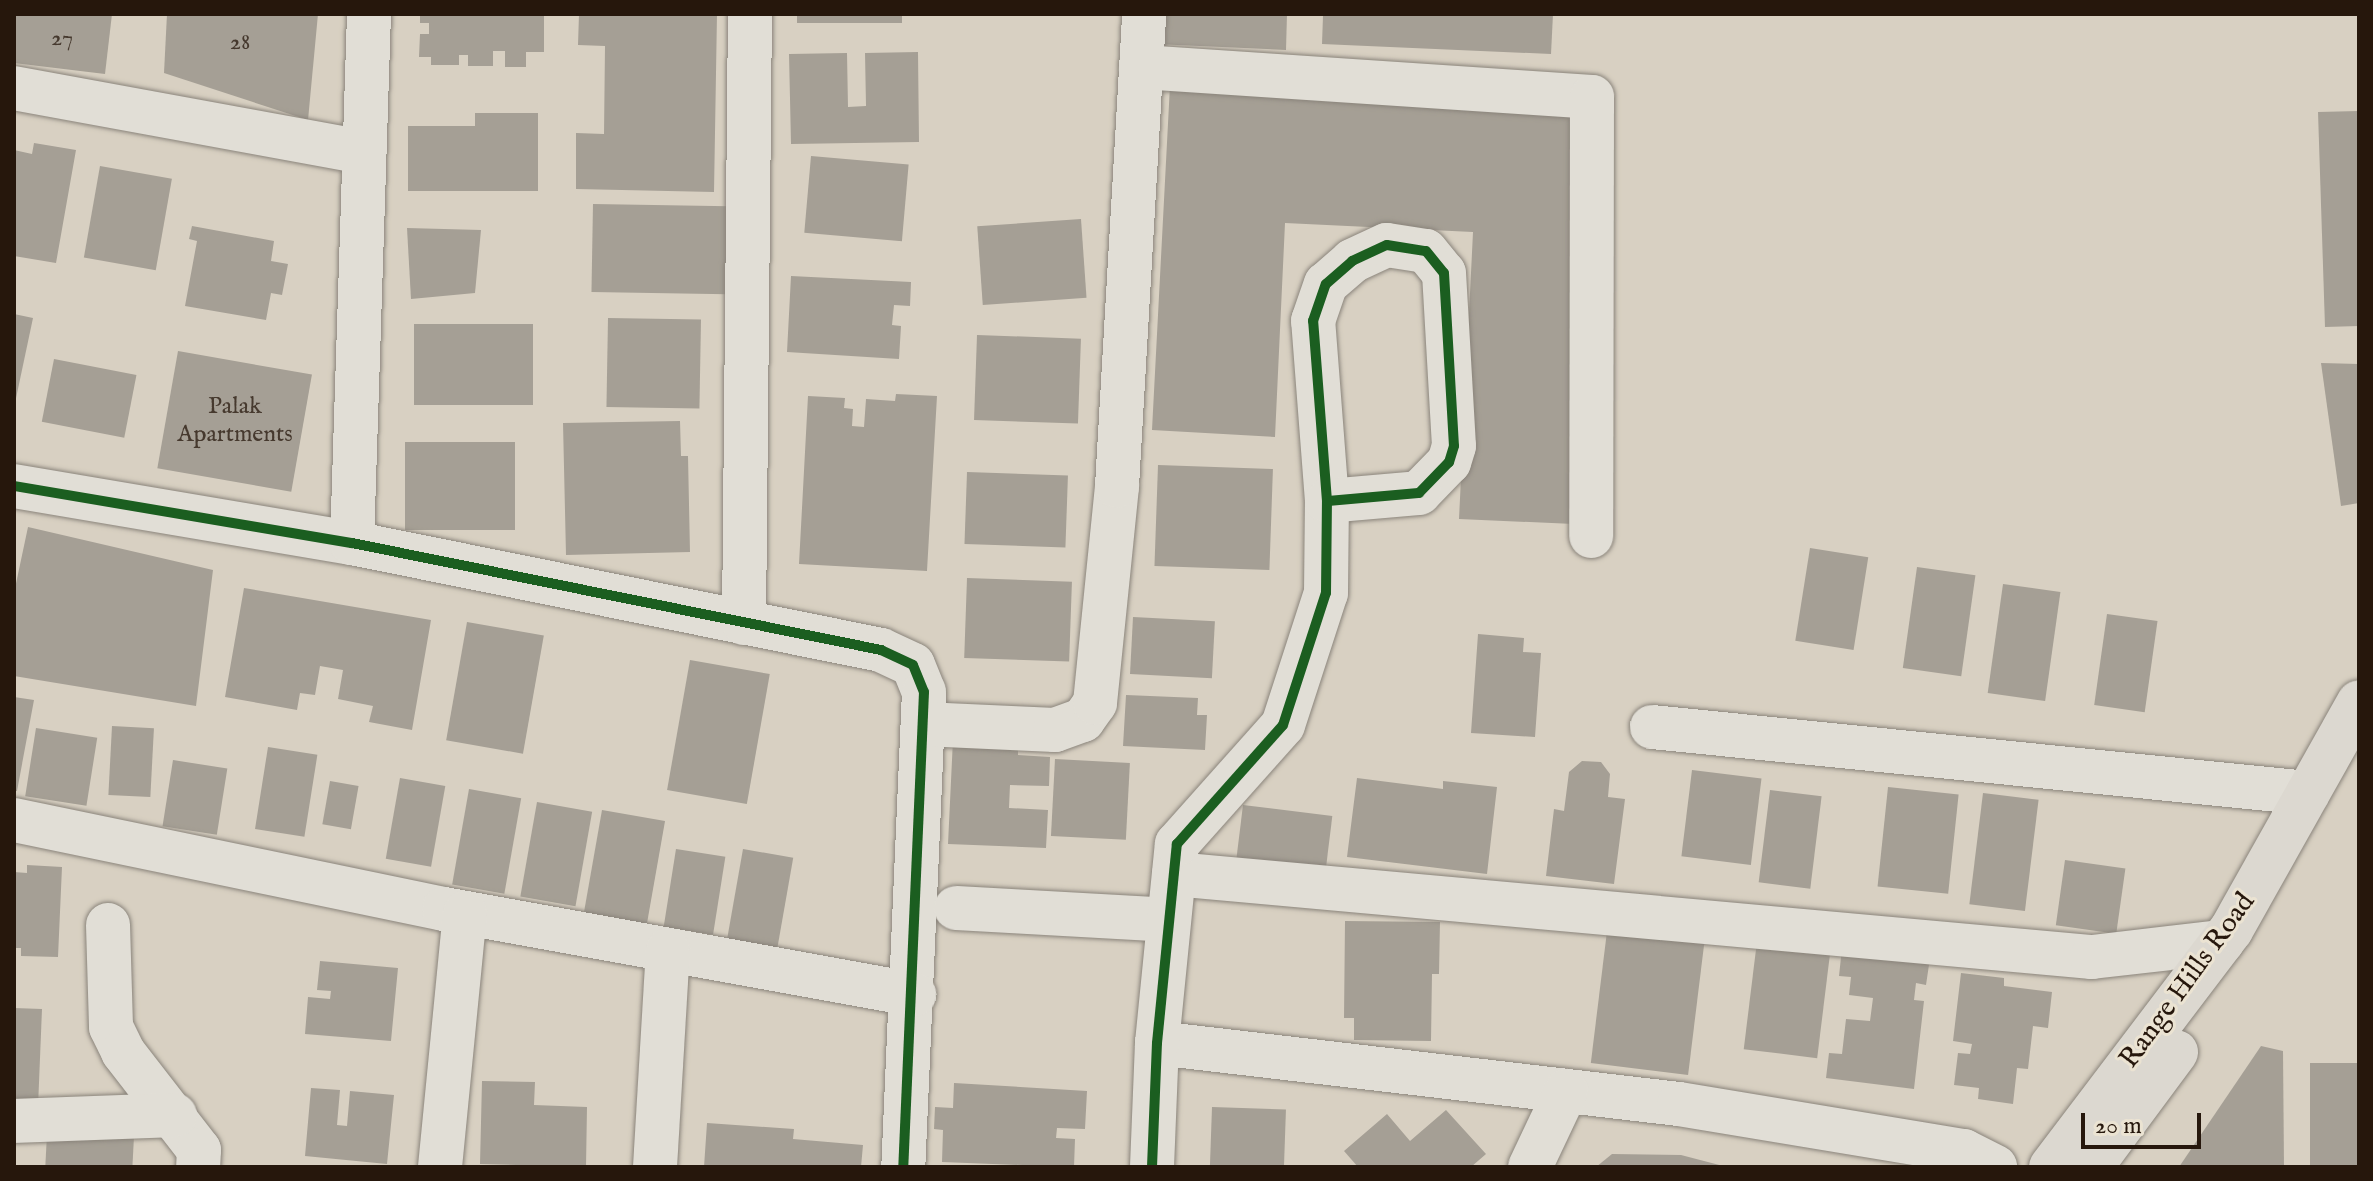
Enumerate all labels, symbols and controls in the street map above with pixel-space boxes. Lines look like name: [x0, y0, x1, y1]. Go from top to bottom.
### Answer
house number: 27: [51, 25, 73, 53]
house number: 28: [230, 29, 250, 57]
house number: Palak Apartments: [177, 393, 293, 449]
street label: Range Hills Road: [2113, 887, 2263, 1075]
scale bar: [2085, 1097, 2205, 1147]
text: 20 m: [2095, 1111, 2142, 1142]

